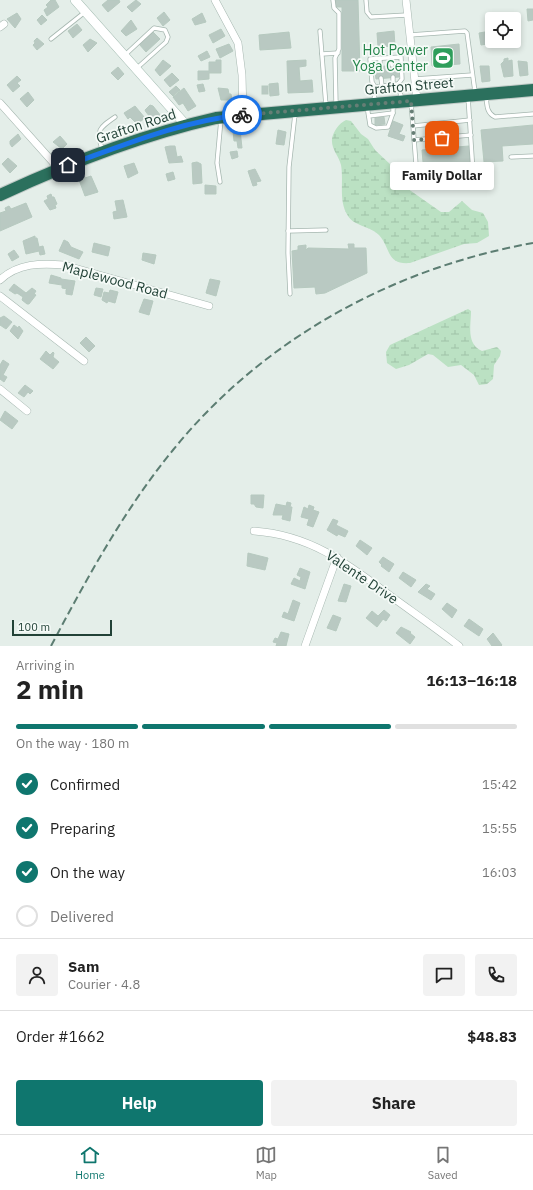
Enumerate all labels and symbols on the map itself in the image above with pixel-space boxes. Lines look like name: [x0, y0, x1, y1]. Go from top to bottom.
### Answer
place label: Hot Power Yoga Center: [352, 41, 428, 75]
sports icon: Hot Power Yoga Center: [430, 45, 456, 71]
street label: Grafton Street: [364, 73, 454, 99]
courier: [222, 95, 262, 135]
street label: Grafton Road: [94, 105, 178, 147]
pin: [425, 121, 459, 155]
pin: [51, 148, 85, 182]
callout: Family Dollar: [390, 162, 494, 190]
street label: Maplewood Road: [60, 257, 170, 303]
street label: Valente Drive: [322, 546, 402, 608]
scale bar: [12, 618, 112, 637]

